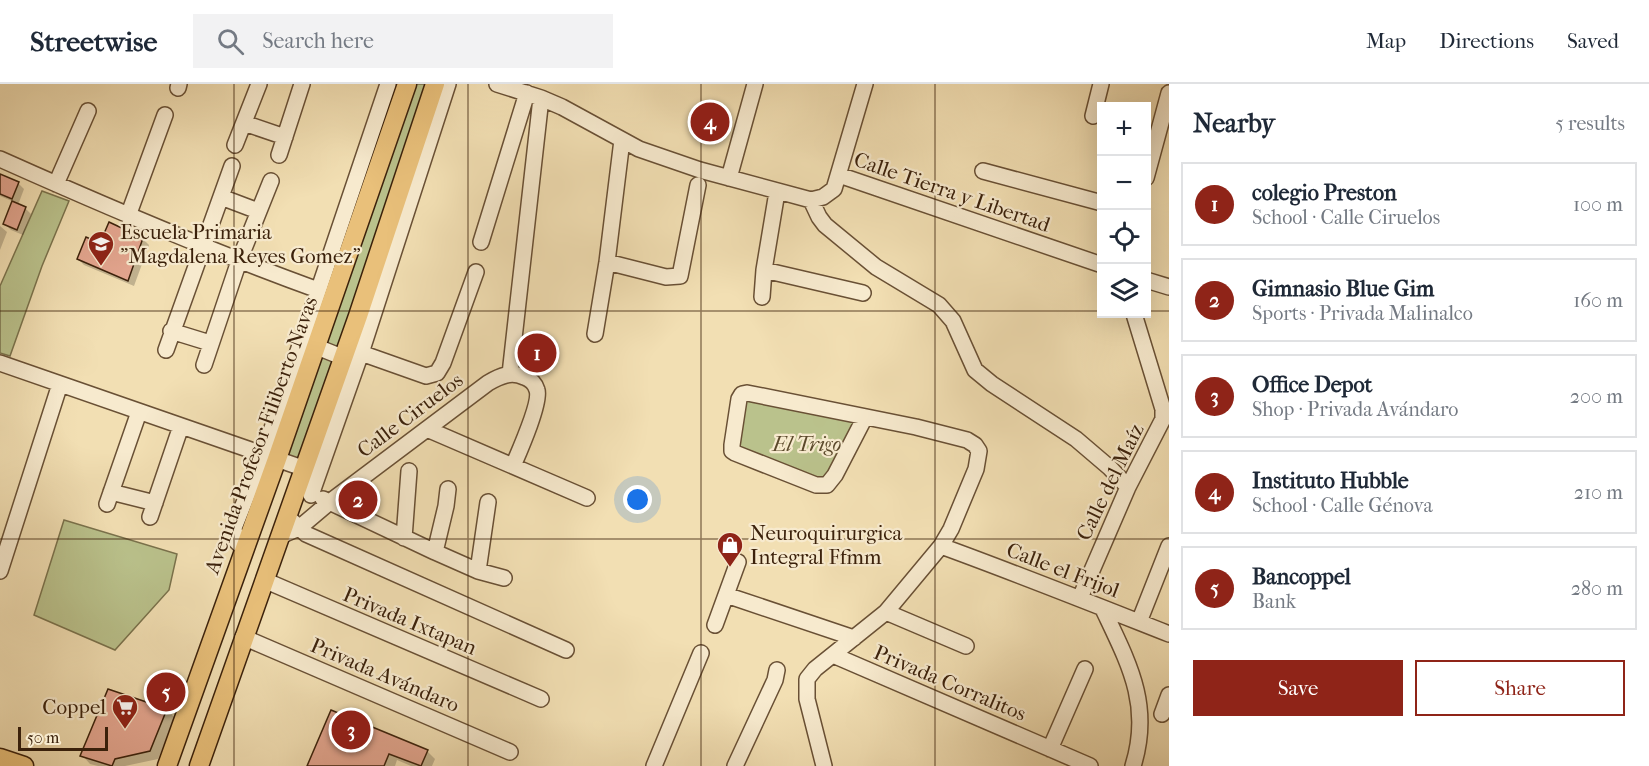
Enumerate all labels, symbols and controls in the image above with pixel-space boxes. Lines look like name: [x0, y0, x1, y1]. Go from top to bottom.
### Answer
search box: [193, 14, 613, 68]
text: Streetwise: [30, 25, 157, 58]
icon: search: [214, 25, 247, 58]
text: Search here: [262, 28, 374, 54]
text: Map: [1366, 29, 1406, 53]
text: Directions: [1439, 29, 1534, 53]
text: Saved: [1567, 29, 1619, 53]
pin: 4: [690, 99, 730, 144]
map controls: [1097, 102, 1151, 318]
button: +: [1097, 102, 1151, 156]
text: Nearby: [1193, 108, 1275, 139]
text: 5 results: [1555, 112, 1625, 135]
street label: Calle Tierra y Libertad: [851, 147, 1054, 237]
button: −: [1097, 156, 1151, 210]
text: colegio Preston: [1252, 180, 1397, 206]
text: 1: [1211, 193, 1218, 216]
text: 100 m: [1573, 193, 1623, 216]
text: School · Calle Ciruelos: [1252, 206, 1440, 229]
button: locate: [1097, 210, 1151, 264]
place label: Escuela Primaria "Magdalena Reyes Gomez": [120, 220, 361, 268]
school or university icon: Escuela Primaria "Magdalena Reyes Gomez": [86, 229, 116, 267]
button: layers: [1097, 264, 1151, 318]
text: Gimnasio Blue Gim: [1252, 276, 1434, 302]
text: 2: [1209, 289, 1220, 312]
text: 160 m: [1573, 289, 1623, 312]
street label: Avenida Profesor Filiberto Navas: [199, 293, 322, 578]
text: Sports · Privada Malinalco: [1252, 302, 1473, 325]
pin: 1: [518, 330, 556, 376]
street label: Calle Ciruelos: [353, 367, 468, 462]
text: Office Depot: [1252, 372, 1372, 398]
text: 3: [1210, 385, 1219, 408]
text: 200 m: [1570, 385, 1623, 408]
text: Shop · Privada Avándaro: [1252, 398, 1459, 421]
street label: Calle del Maíz: [1071, 420, 1149, 544]
park label: El Trigo: [771, 432, 842, 456]
text: Instituto Hubble: [1252, 468, 1409, 494]
pin: 2: [338, 478, 378, 522]
text: 4: [1209, 481, 1220, 504]
text: 210 m: [1574, 481, 1623, 504]
your location: [623, 485, 652, 514]
text: School · Calle Génova: [1252, 494, 1433, 517]
place label: Neuroquirurgica Integral Ffmm: [750, 521, 903, 569]
shop icon: Neuroquirurgica Integral Ffmm: [715, 530, 745, 568]
street label: Calle el Frijol: [1003, 538, 1123, 603]
text: Bancoppel: [1252, 564, 1351, 590]
text: 5: [1210, 577, 1219, 600]
text: 280 m: [1571, 577, 1623, 600]
street label: Privada Ixtapan: [340, 582, 480, 660]
text: Bank: [1252, 590, 1296, 613]
street label: Privada Avándaro: [307, 633, 463, 717]
street label: Privada Corralitos: [870, 640, 1030, 726]
button: Save: [1193, 660, 1403, 716]
button: Share: [1415, 660, 1625, 716]
pin: 5: [146, 670, 186, 714]
supermarket icon: Coppel: [110, 692, 140, 730]
place label: Coppel: [42, 695, 106, 719]
pin: 3: [332, 708, 370, 752]
scale bar: [18, 724, 108, 752]
text: 50 m: [27, 728, 59, 747]

